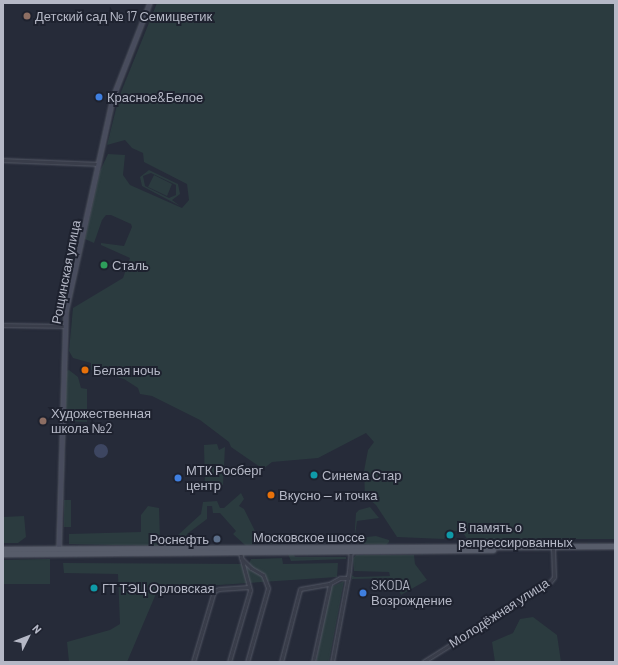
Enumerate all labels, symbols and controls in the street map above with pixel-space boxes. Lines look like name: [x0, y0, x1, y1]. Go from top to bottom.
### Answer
place label: Детский сад № 17 Семицветик: [35, 8, 212, 24]
marker: Детский сад № 17 Семицветик: [22, 11, 32, 21]
place label: Красное&Белое: [107, 89, 203, 105]
marker: Красное&Белое: [94, 92, 104, 102]
street label: Рощинская улица: [48, 219, 84, 325]
place label: Сталь: [112, 257, 149, 273]
marker: Сталь: [99, 260, 109, 270]
place label: Белая ночь: [93, 362, 160, 378]
marker: Белая ночь: [80, 365, 90, 375]
place label: Художественная школа №2: [51, 406, 151, 437]
marker: Художественная школа №2: [38, 416, 48, 426]
place label: МТК Росберг центр: [186, 463, 263, 494]
place label: Синема Стар: [322, 467, 401, 483]
marker: Синема Стар: [309, 470, 319, 480]
marker: МТК Росберг центр: [173, 473, 183, 483]
place label: Вкусно — и точка: [279, 487, 377, 503]
marker: Вкусно — и точка: [266, 490, 276, 500]
place label: В память о репрессированных: [458, 520, 573, 551]
street label: Московское шоссе: [253, 529, 365, 545]
marker: В память о репрессированных: [445, 530, 455, 540]
place label: Роснефть: [150, 531, 209, 547]
marker: Роснефть: [212, 534, 222, 544]
street label: Молодёжная улица: [446, 575, 552, 651]
place label: SKODA Возрождение: [371, 578, 452, 609]
place label: ГТ ТЭЦ Орловская: [102, 580, 214, 596]
marker: ГТ ТЭЦ Орловская: [89, 583, 99, 593]
marker: SKODA Возрождение: [358, 588, 368, 598]
north arrow: [8, 617, 48, 657]
text: N: [30, 622, 45, 636]

